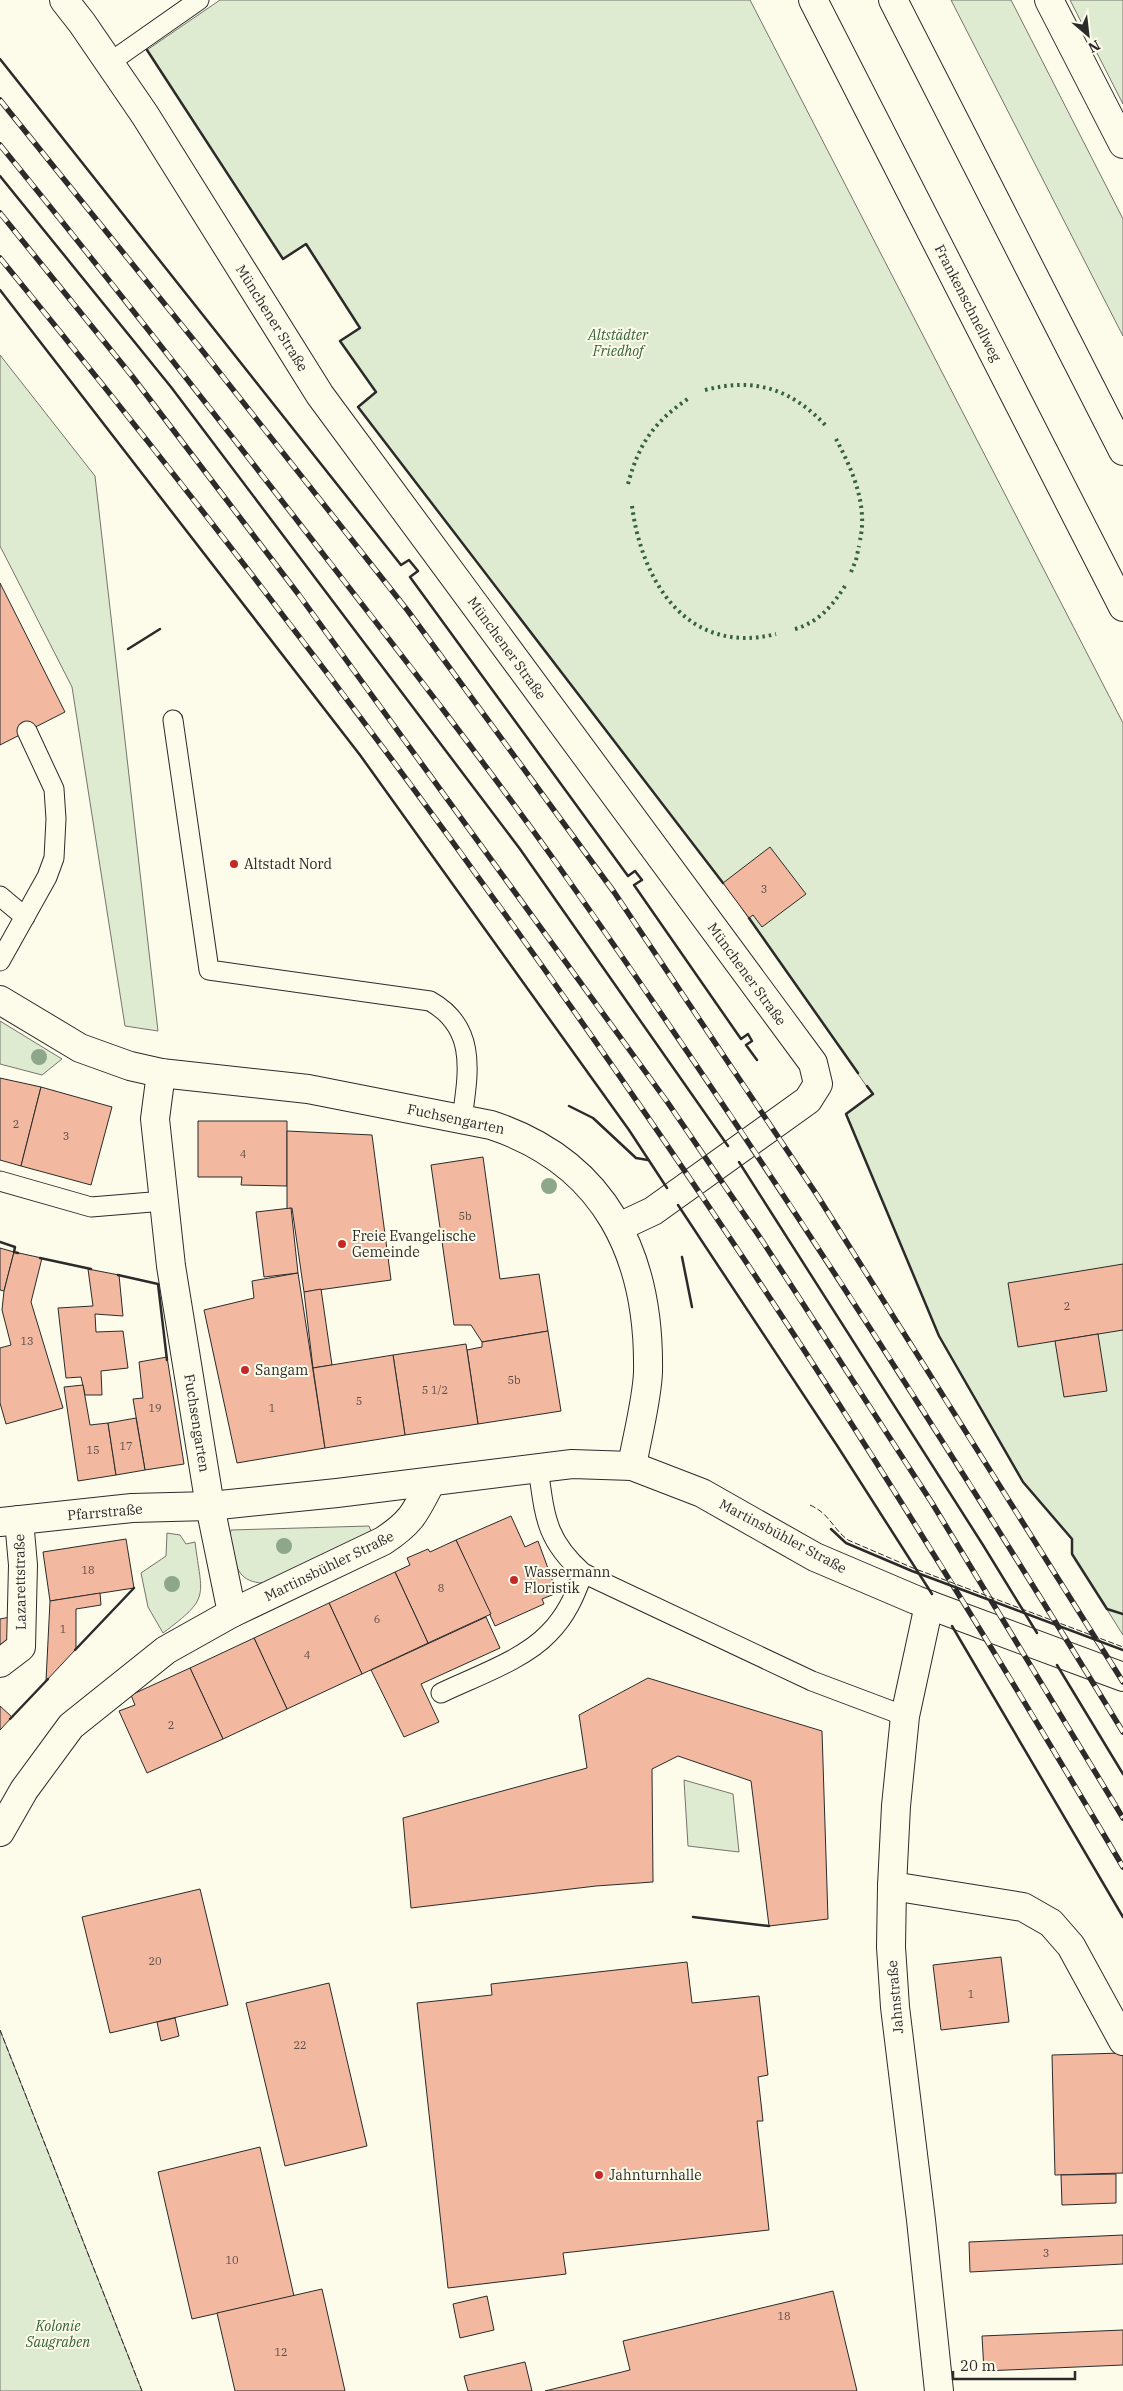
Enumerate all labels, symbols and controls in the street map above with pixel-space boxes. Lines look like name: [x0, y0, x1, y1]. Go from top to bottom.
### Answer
north arrow: [1063, 10, 1113, 60]
text: N: [1085, 36, 1103, 57]
street label: Frankenschnellweg: [931, 241, 1006, 365]
street label: Münchener Straße: [232, 261, 312, 375]
park label: Altstädter Friedhof: [587, 326, 649, 360]
street label: Münchener Straße: [464, 593, 550, 703]
place label: Altstadt Nord: [244, 855, 333, 873]
marker: Altstadt Nord: [228, 858, 240, 870]
house number: 3: [761, 882, 767, 896]
street label: Münchener Straße: [704, 919, 790, 1029]
street label: Fuchsengarten: [406, 1100, 506, 1138]
house number: 2: [13, 1117, 19, 1131]
house number: 3: [63, 1129, 69, 1143]
house number: 4: [240, 1147, 247, 1161]
house number: 5b: [458, 1209, 472, 1223]
place label: Freie Evangelische Gemeinde: [352, 1227, 476, 1261]
marker: Freie Evangelische Gemeinde: [336, 1238, 348, 1250]
house number: 2: [1064, 1299, 1070, 1313]
house number: 13: [20, 1334, 34, 1348]
place label: Sangam: [255, 1361, 308, 1379]
marker: Sangam: [239, 1364, 251, 1376]
street label: Fuchsengarten: [180, 1373, 214, 1473]
house number: 5b: [507, 1373, 521, 1387]
house number: 5 1/2: [422, 1383, 448, 1397]
house number: 5: [356, 1394, 362, 1408]
house number: 19: [148, 1401, 162, 1415]
house number: 1: [269, 1401, 275, 1415]
house number: 17: [119, 1439, 133, 1453]
house number: 15: [86, 1443, 100, 1457]
street label: Martinsbühler Straße: [716, 1495, 850, 1577]
street label: Pfarrstraße: [67, 1500, 143, 1524]
street label: Martinsbühler Straße: [261, 1527, 397, 1605]
street label: Lazarettstraße: [10, 1534, 30, 1630]
house number: 18: [81, 1563, 95, 1577]
place label: Wassermann Floristik: [524, 1563, 611, 1597]
marker: Wassermann Floristik: [508, 1574, 520, 1586]
house number: 8: [438, 1581, 444, 1595]
house number: 6: [374, 1612, 380, 1626]
house number: 1: [60, 1622, 66, 1636]
house number: 4: [304, 1648, 311, 1662]
house number: 2: [168, 1718, 174, 1732]
house number: 20: [148, 1954, 162, 1968]
street label: Jahnstraße: [883, 1960, 907, 2034]
house number: 1: [968, 1987, 974, 2001]
house number: 22: [293, 2038, 307, 2052]
place label: Jahnturnhalle: [609, 2166, 702, 2184]
marker: Jahnturnhalle: [593, 2169, 605, 2181]
house number: 3: [1043, 2246, 1049, 2260]
house number: 10: [225, 2253, 239, 2267]
house number: 18: [777, 2309, 791, 2323]
park label: Kolonie Saugraben: [25, 2317, 90, 2351]
house number: 12: [274, 2345, 288, 2359]
scale bar: [953, 2348, 1076, 2380]
text: 20 m: [960, 2356, 996, 2375]

